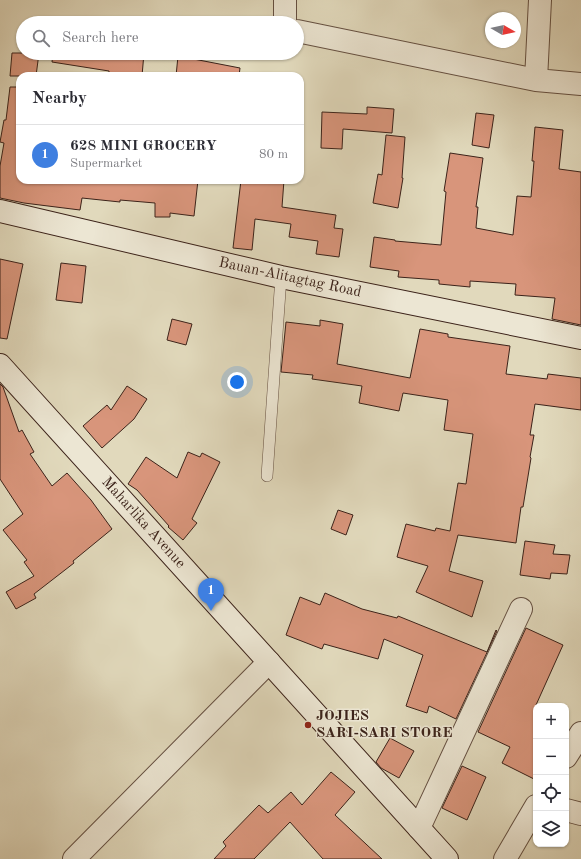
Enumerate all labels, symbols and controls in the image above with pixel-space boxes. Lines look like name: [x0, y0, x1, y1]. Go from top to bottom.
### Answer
north arrow: [485, 12, 521, 48]
search box: [16, 16, 304, 60]
icon: search: [30, 27, 52, 49]
text: Search here: [62, 31, 139, 46]
text: Nearby: [32, 90, 87, 107]
text: 628 MINI GROCERY: [70, 139, 217, 154]
text: 1: [41, 148, 49, 161]
text: 80 m: [259, 148, 288, 161]
text: Supermarket: [70, 157, 142, 170]
street label: Bauan-Alitagtag Road: [217, 256, 363, 301]
your location: [227, 372, 247, 392]
street label: Maharlika Avenue: [98, 475, 188, 572]
pin: 1: [198, 578, 224, 611]
map controls: [533, 703, 569, 847]
button: +: [533, 703, 569, 739]
place label: JOJIES SARI-SARI STORE: [316, 709, 453, 741]
marker: JOJIES SARI-SARI STORE: [303, 720, 313, 730]
button: −: [533, 739, 569, 775]
button: locate: [533, 775, 569, 811]
button: layers: [533, 811, 569, 847]

